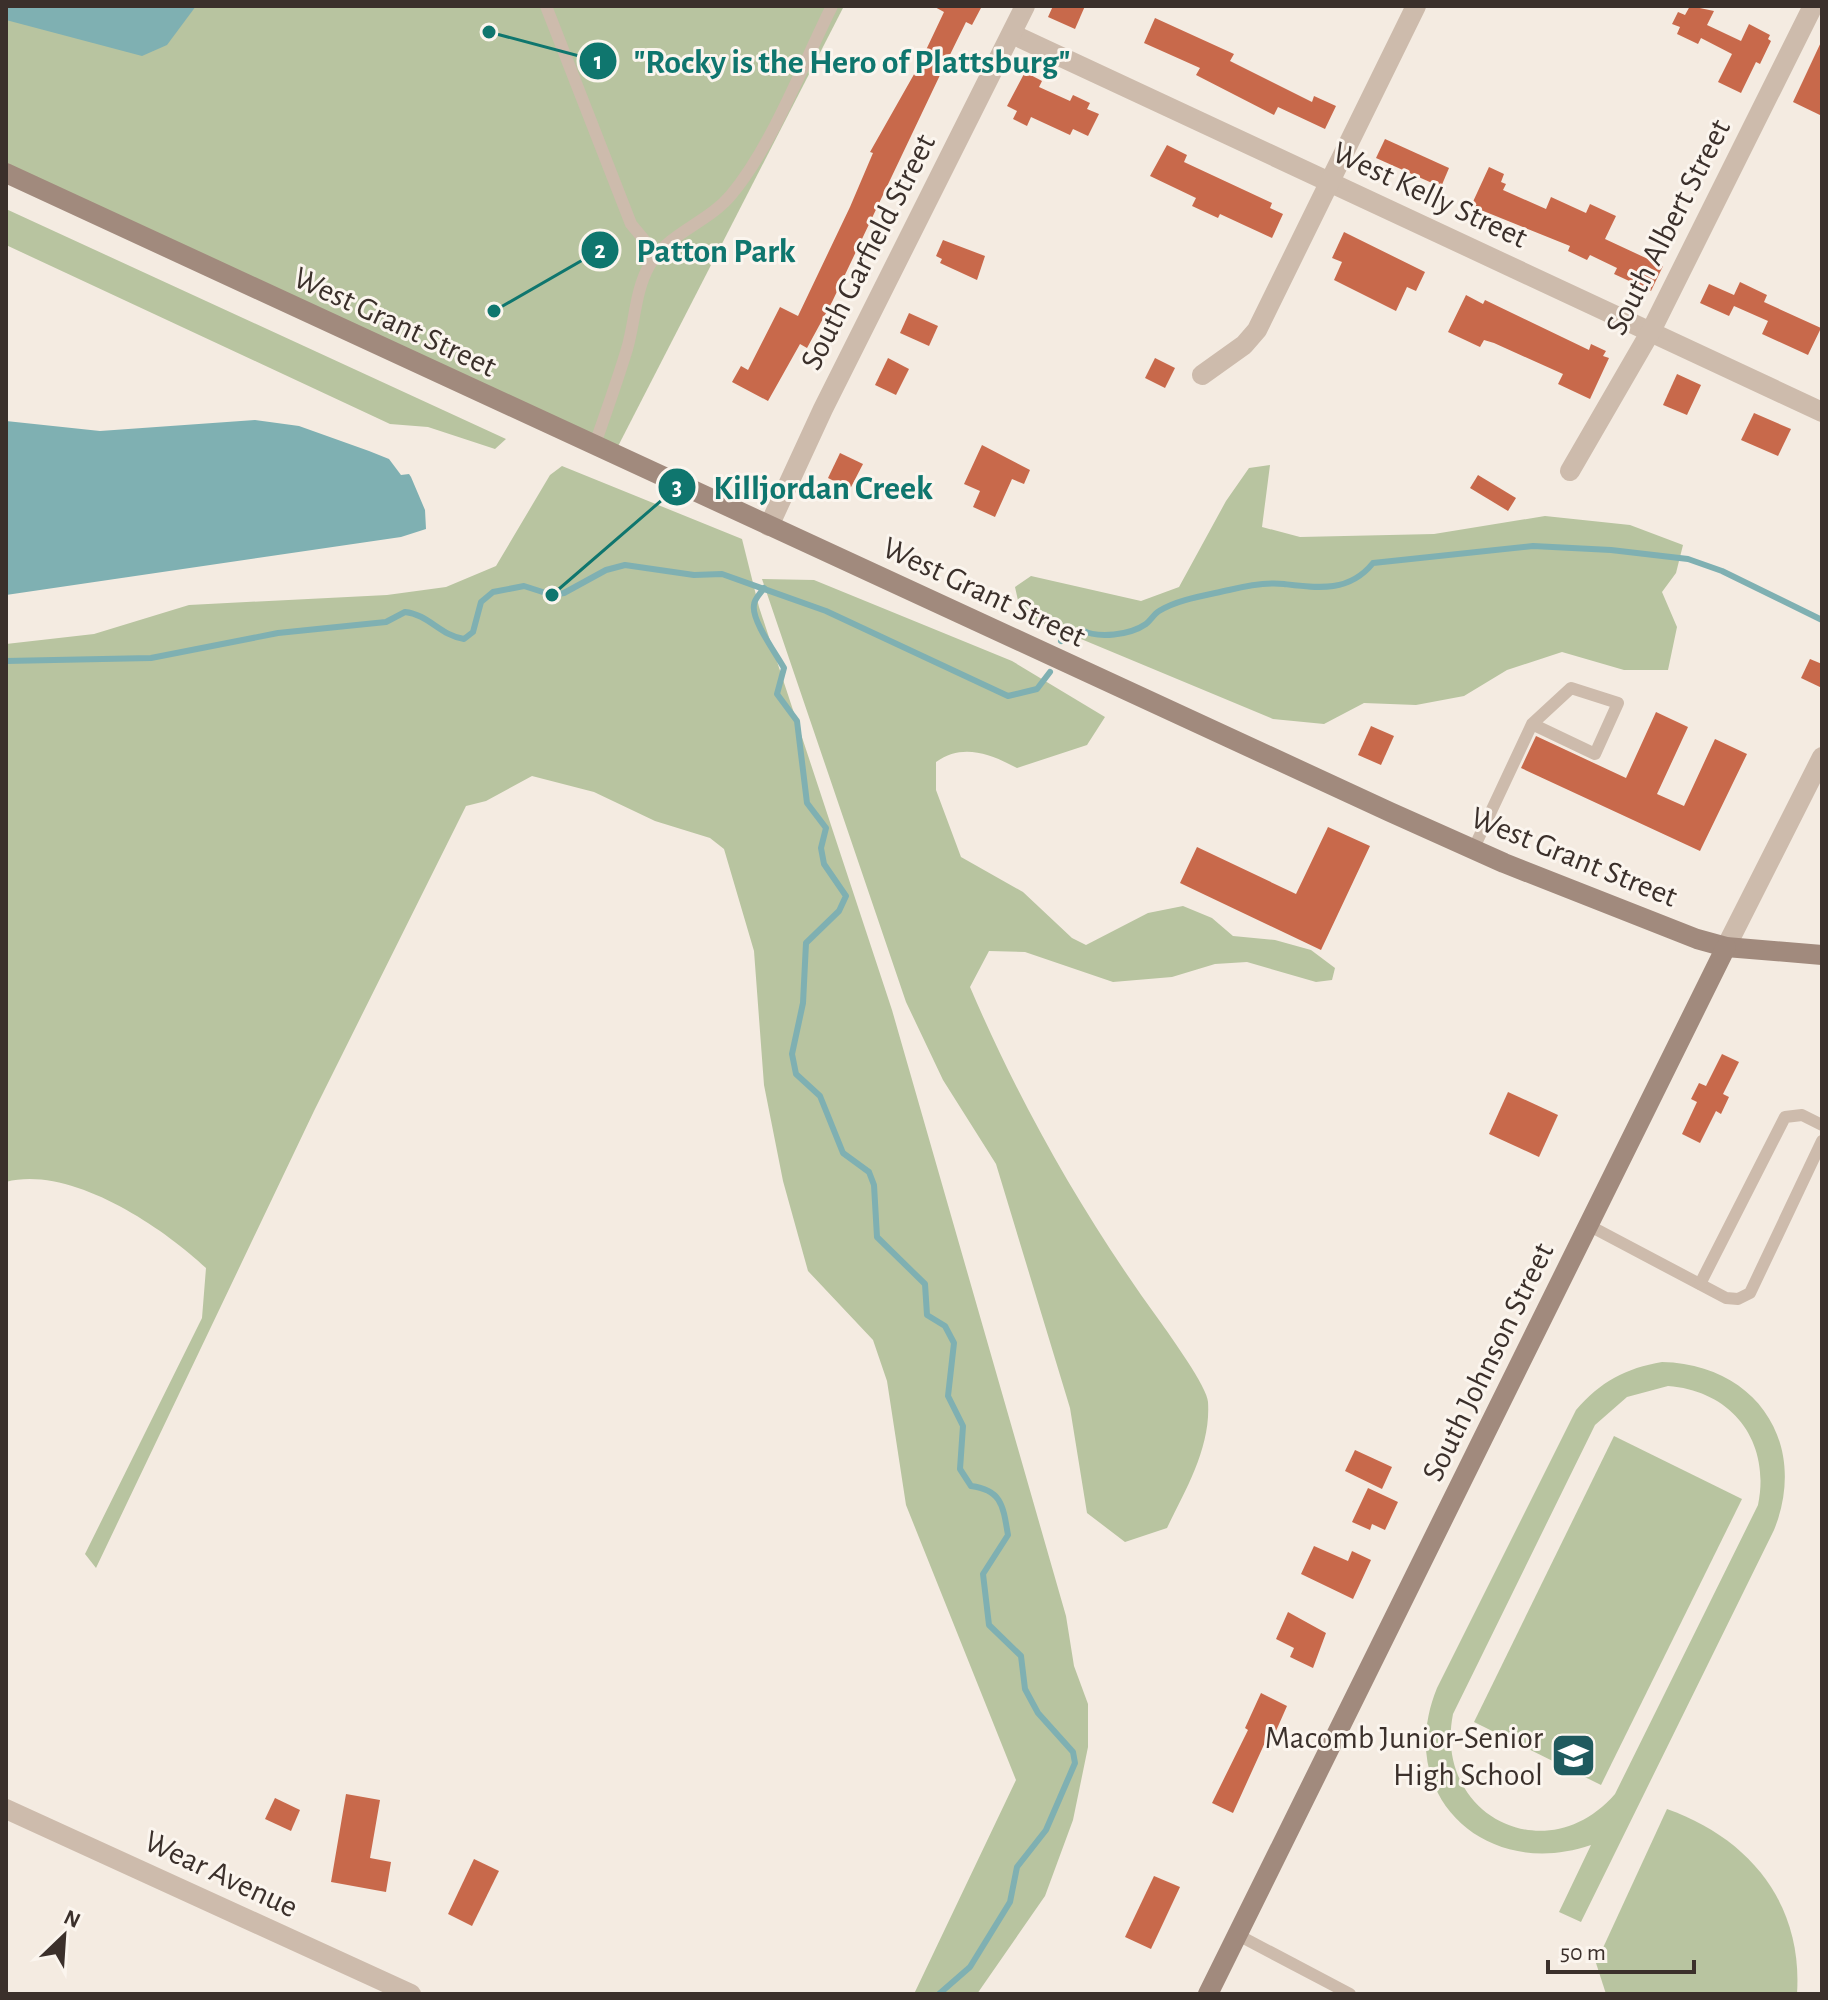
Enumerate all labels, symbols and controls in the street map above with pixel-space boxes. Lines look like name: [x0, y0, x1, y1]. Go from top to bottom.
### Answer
callout: "Rocky is the Hero of Plattsburg": [578, 32, 1087, 90]
text: "Rocky is the Hero of Plattsburg": [633, 46, 1071, 80]
text: 1: [594, 50, 602, 74]
street label: South Albert Street: [1600, 114, 1736, 340]
street label: South Garfield Street: [795, 129, 941, 375]
street label: West Kelly Street: [1328, 136, 1532, 254]
callout: Patton Park: [580, 221, 812, 279]
text: Patton Park: [636, 235, 796, 269]
text: 2: [594, 239, 606, 263]
street label: West Grant Street: [289, 261, 501, 383]
callout: Killjordan Creek: [657, 458, 948, 516]
text: Killjordan Creek: [713, 472, 933, 506]
text: 3: [672, 476, 682, 500]
street label: West Grant Street: [878, 531, 1090, 653]
street label: West Grant Street: [1466, 801, 1682, 913]
street label: South Johnson Street: [1416, 1238, 1560, 1486]
place label: Macomb Junior-Senior High School: [1265, 1722, 1544, 1791]
school or university icon: Macomb Junior-Senior High School: [1550, 1732, 1598, 1780]
street label: Wear Avenue: [139, 1825, 303, 1923]
north arrow: [24, 1896, 104, 1976]
text: N: [60, 1906, 84, 1932]
scale bar: [1548, 1924, 1694, 1974]
text: 50 m: [1560, 1941, 1606, 1965]

